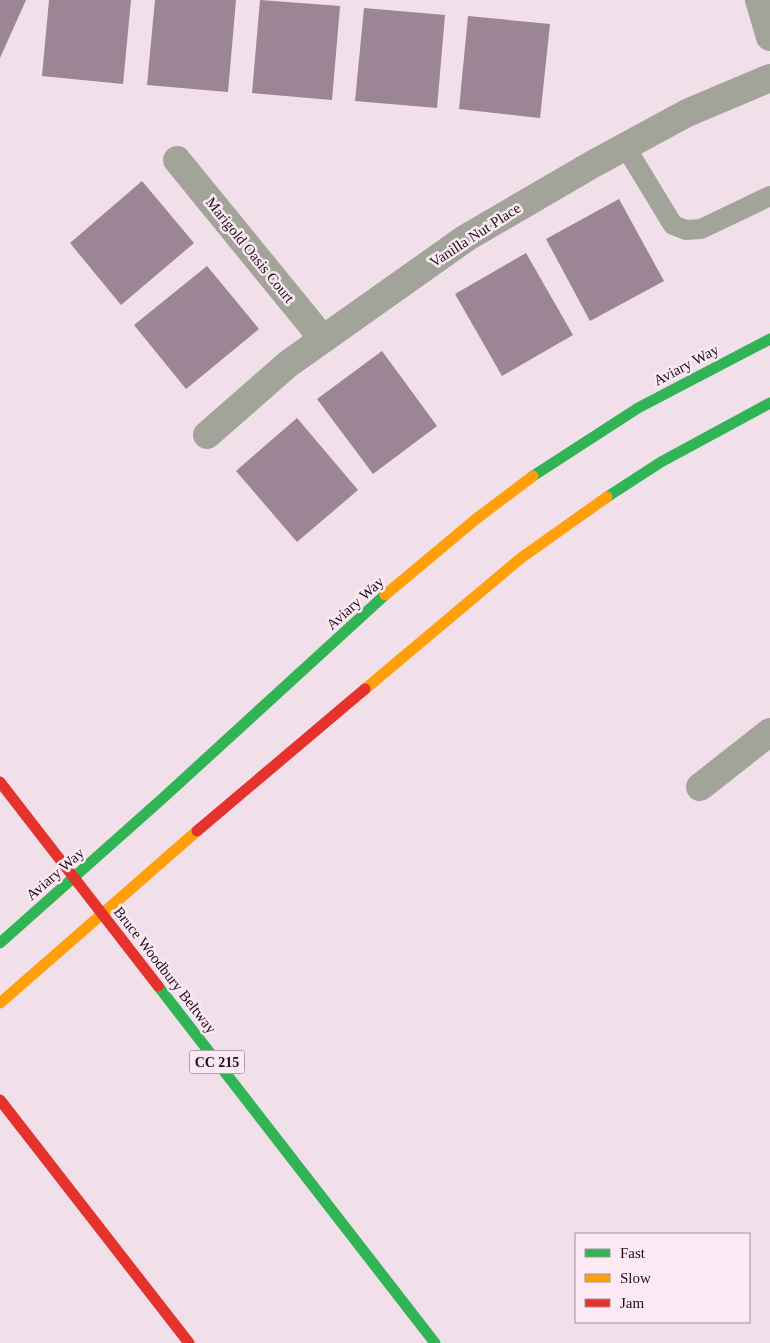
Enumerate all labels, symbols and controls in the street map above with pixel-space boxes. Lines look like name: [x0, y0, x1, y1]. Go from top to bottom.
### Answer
street label: Marigold Oasis Court: [203, 194, 298, 307]
street label: Vanilla Nut Place: [427, 200, 524, 270]
street label: Aviary Way: [651, 341, 722, 389]
street label: Aviary Way: [323, 573, 387, 633]
street label: Aviary Way: [23, 844, 87, 903]
street label: Bruce Woodbury Beltway: [111, 904, 220, 1037]
road number: CC 215: [190, 1050, 244, 1074]
legend: [575, 1233, 750, 1323]
text: Fast: [620, 1245, 646, 1261]
text: Slow: [620, 1270, 651, 1286]
text: Jam: [620, 1295, 644, 1311]

